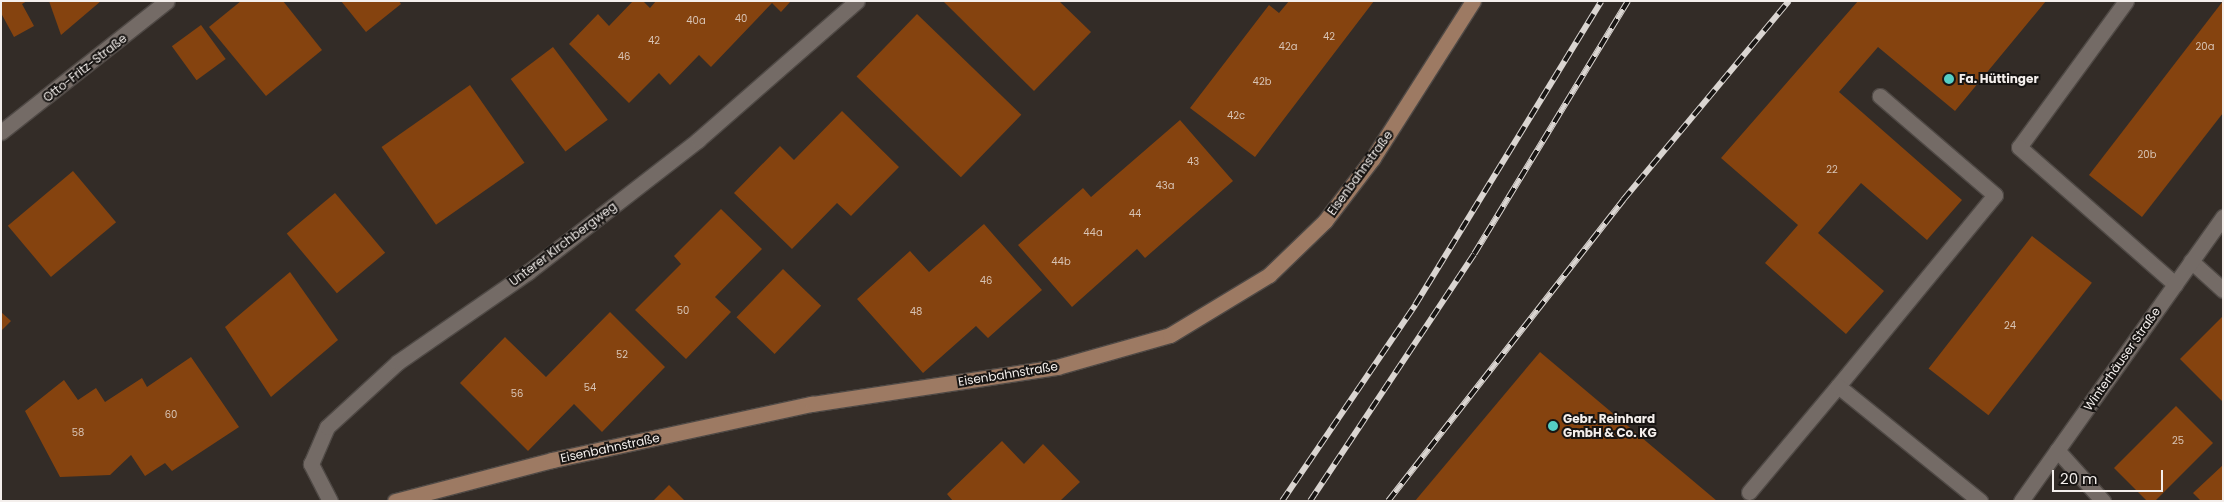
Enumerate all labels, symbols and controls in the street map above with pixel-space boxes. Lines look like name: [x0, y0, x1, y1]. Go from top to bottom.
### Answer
house number: 40: [735, 13, 747, 25]
house number: 40a: [686, 15, 706, 27]
street label: Otto-Fritz-Straße: [40, 31, 130, 105]
house number: 42: [1323, 31, 1335, 43]
house number: 42: [648, 35, 660, 47]
house number: 42a: [1279, 41, 1297, 53]
house number: 20a: [2196, 41, 2214, 53]
house number: 46: [618, 51, 630, 63]
place label: Fa. Hüttinger: [1959, 72, 2039, 86]
marker: Fa. Hüttinger: [1943, 73, 1955, 85]
house number: 42b: [1253, 76, 1271, 88]
house number: 42c: [1227, 110, 1245, 122]
street label: Eisenbahnstraße: [1325, 128, 1395, 218]
house number: 20b: [2138, 149, 2156, 161]
house number: 43: [1187, 156, 1199, 168]
house number: 22: [1826, 164, 1838, 176]
house number: 43a: [1156, 180, 1174, 192]
street label: Unterer Kirchbergweg: [507, 199, 619, 289]
house number: 44: [1129, 208, 1141, 220]
house number: 44a: [1083, 227, 1103, 239]
house number: 44b: [1051, 256, 1071, 268]
house number: 46: [980, 275, 992, 287]
street label: Winterhäuser Straße: [2081, 304, 2163, 414]
house number: 50: [677, 305, 689, 317]
house number: 48: [910, 306, 922, 318]
house number: 24: [2004, 320, 2016, 332]
house number: 52: [616, 349, 628, 361]
street label: Eisenbahnstraße: [957, 359, 1059, 389]
house number: 54: [584, 382, 596, 394]
house number: 56: [511, 388, 523, 400]
house number: 60: [165, 409, 177, 421]
place label: Gebr. Reinhard GmbH & Co. KG: [1563, 412, 1657, 440]
marker: Gebr. Reinhard GmbH & Co. KG: [1547, 420, 1559, 432]
house number: 58: [72, 427, 84, 439]
street label: Eisenbahnstraße: [559, 430, 661, 466]
house number: 25: [2172, 435, 2184, 447]
scale bar: [2054, 460, 2165, 492]
text: 20 m: [2060, 468, 2098, 489]

